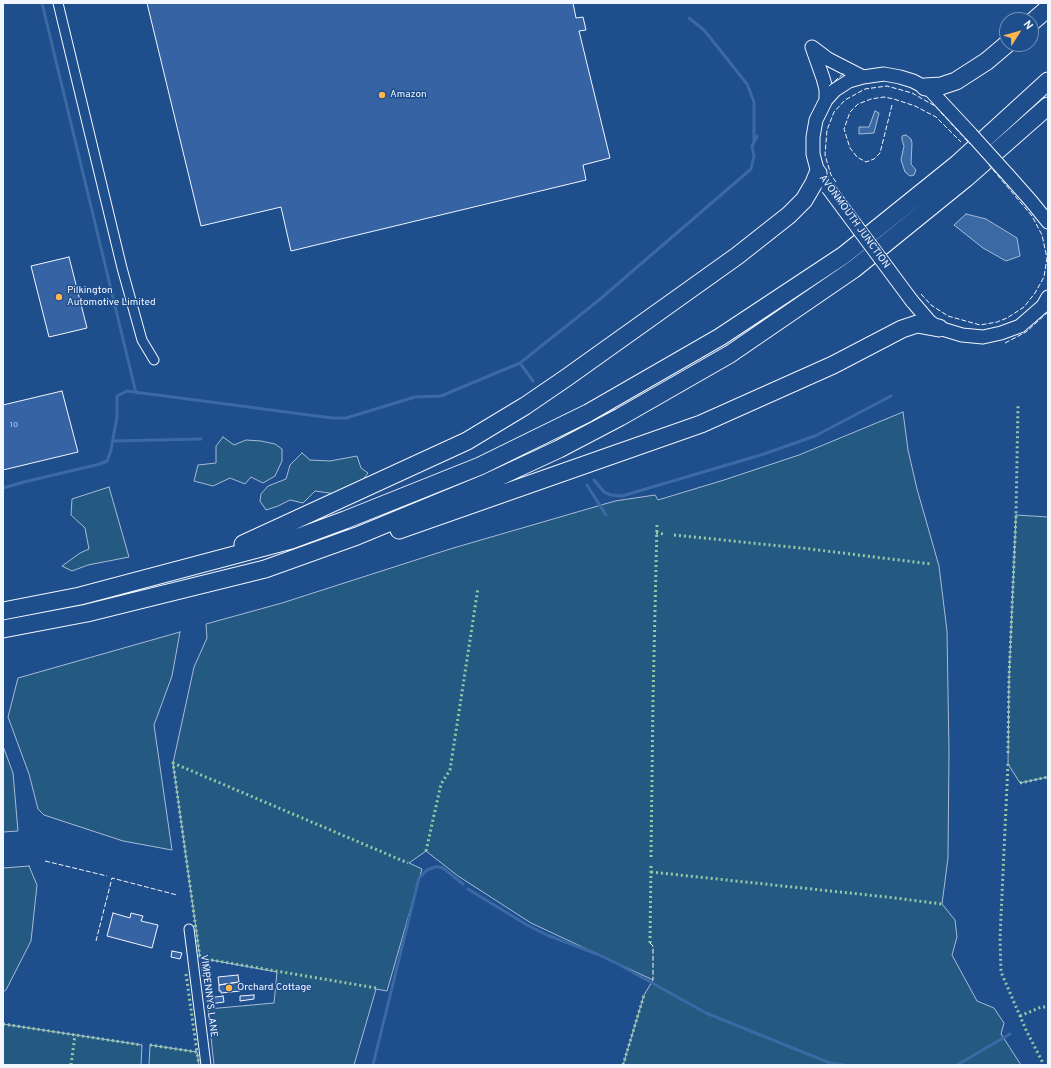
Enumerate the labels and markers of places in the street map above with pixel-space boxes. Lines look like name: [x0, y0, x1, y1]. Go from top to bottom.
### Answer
place label: Amazon: [390, 89, 427, 101]
marker: Amazon: [377, 90, 387, 100]
place label: Pilkington Automotive Limited: [67, 285, 156, 308]
marker: Pilkington Automotive Limited: [54, 292, 64, 302]
place label: Orchard Cottage: [237, 982, 311, 994]
marker: Orchard Cottage: [224, 983, 234, 993]

